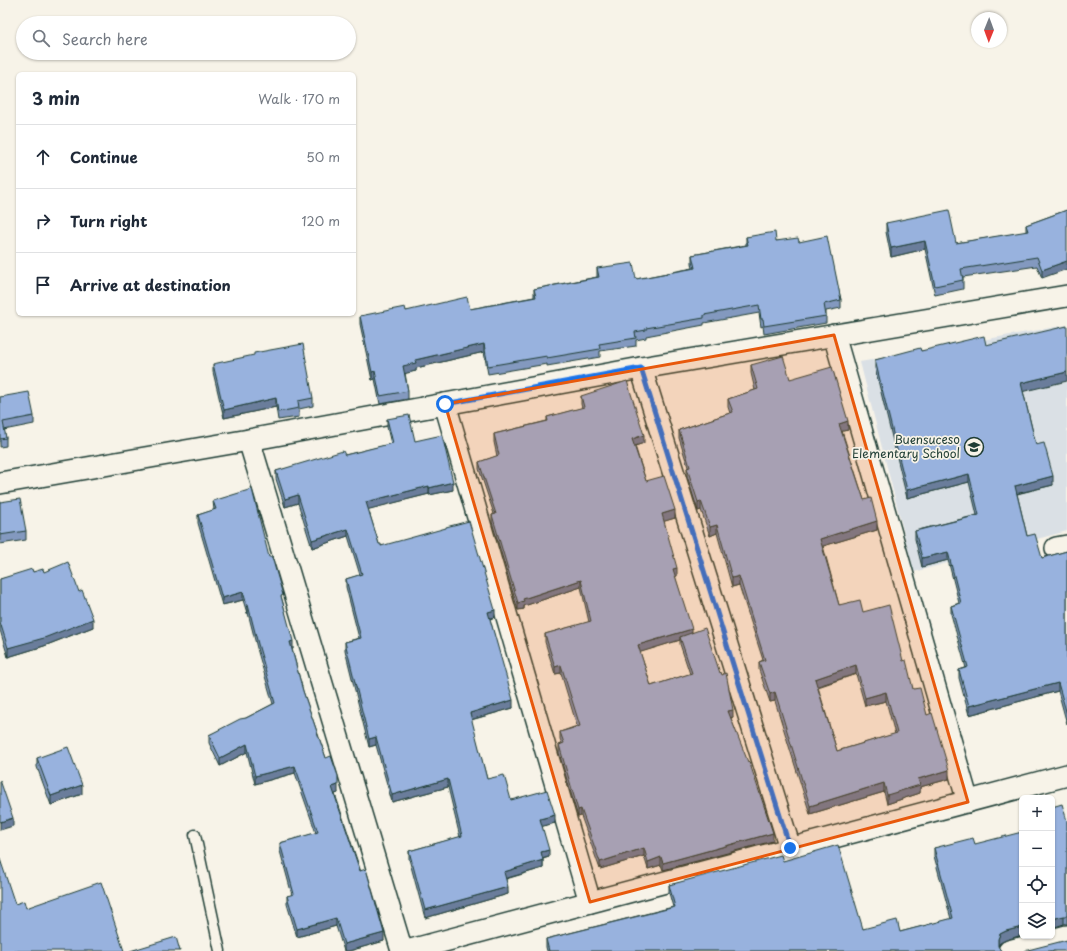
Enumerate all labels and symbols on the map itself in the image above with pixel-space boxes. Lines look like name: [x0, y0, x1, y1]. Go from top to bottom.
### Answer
north arrow: [971, 12, 1007, 48]
route start: [436, 395, 454, 413]
place label: Buensuceso Elementary School: [852, 430, 960, 462]
school or university icon: Buensuceso Elementary School: [963, 436, 985, 458]
route end: [781, 839, 799, 857]

